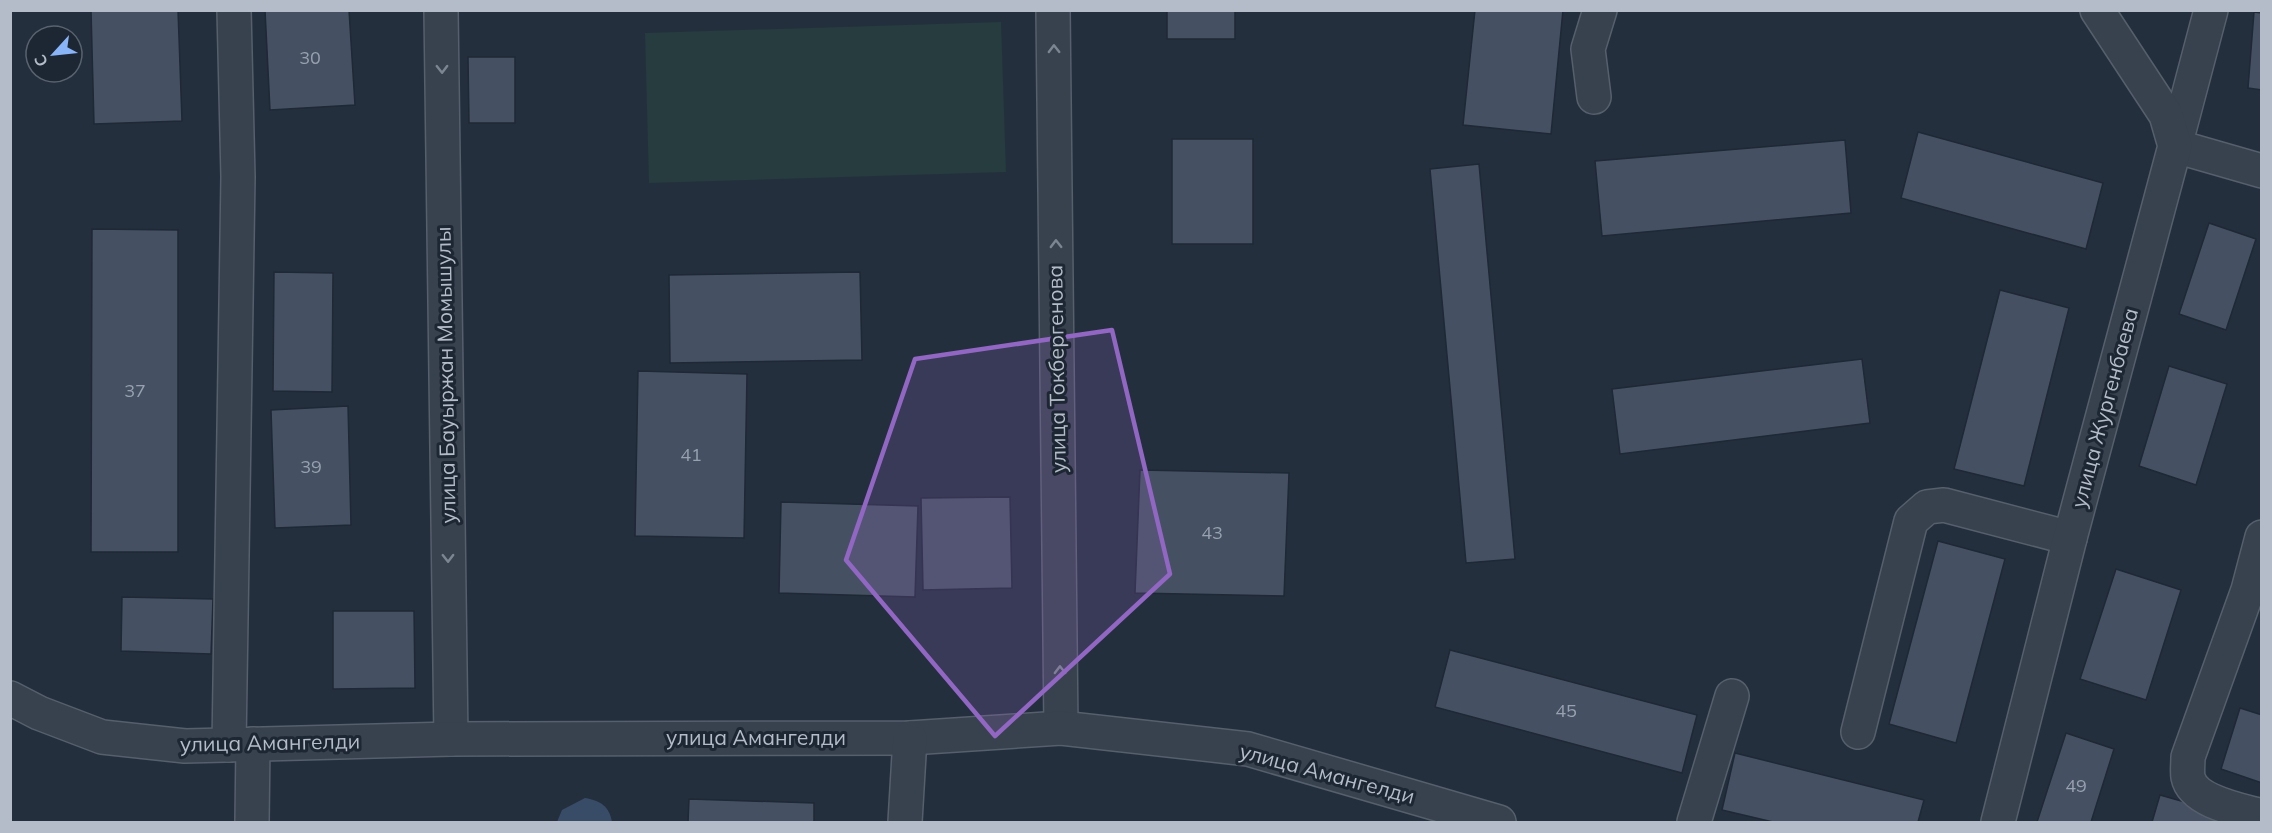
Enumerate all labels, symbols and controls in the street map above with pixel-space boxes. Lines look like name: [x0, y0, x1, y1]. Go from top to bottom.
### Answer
north arrow: [24, 24, 84, 84]
one-way arrow: [1048, 44, 1060, 53]
house number: 30: [299, 46, 321, 69]
text: С: [29, 51, 52, 70]
one-way arrow: [436, 64, 448, 73]
street label: улица Бауыржан Момышулы: [429, 226, 461, 524]
one-way arrow: [1050, 239, 1062, 248]
street label: улица Токбергенова: [1041, 265, 1071, 473]
street label: улица Жургенбаева: [2065, 305, 2143, 511]
house number: 37: [124, 379, 146, 402]
house number: 41: [680, 443, 702, 466]
house number: 39: [300, 455, 322, 478]
house number: 43: [1201, 521, 1223, 544]
one-way arrow: [442, 553, 455, 562]
one-way arrow: [1054, 665, 1066, 674]
house number: 45: [1555, 699, 1577, 722]
street label: улица Амангелди: [666, 724, 846, 750]
street label: улица Амангелди: [180, 727, 360, 757]
street label: улица Амангелди: [1237, 737, 1418, 809]
house number: 49: [2065, 774, 2087, 797]

